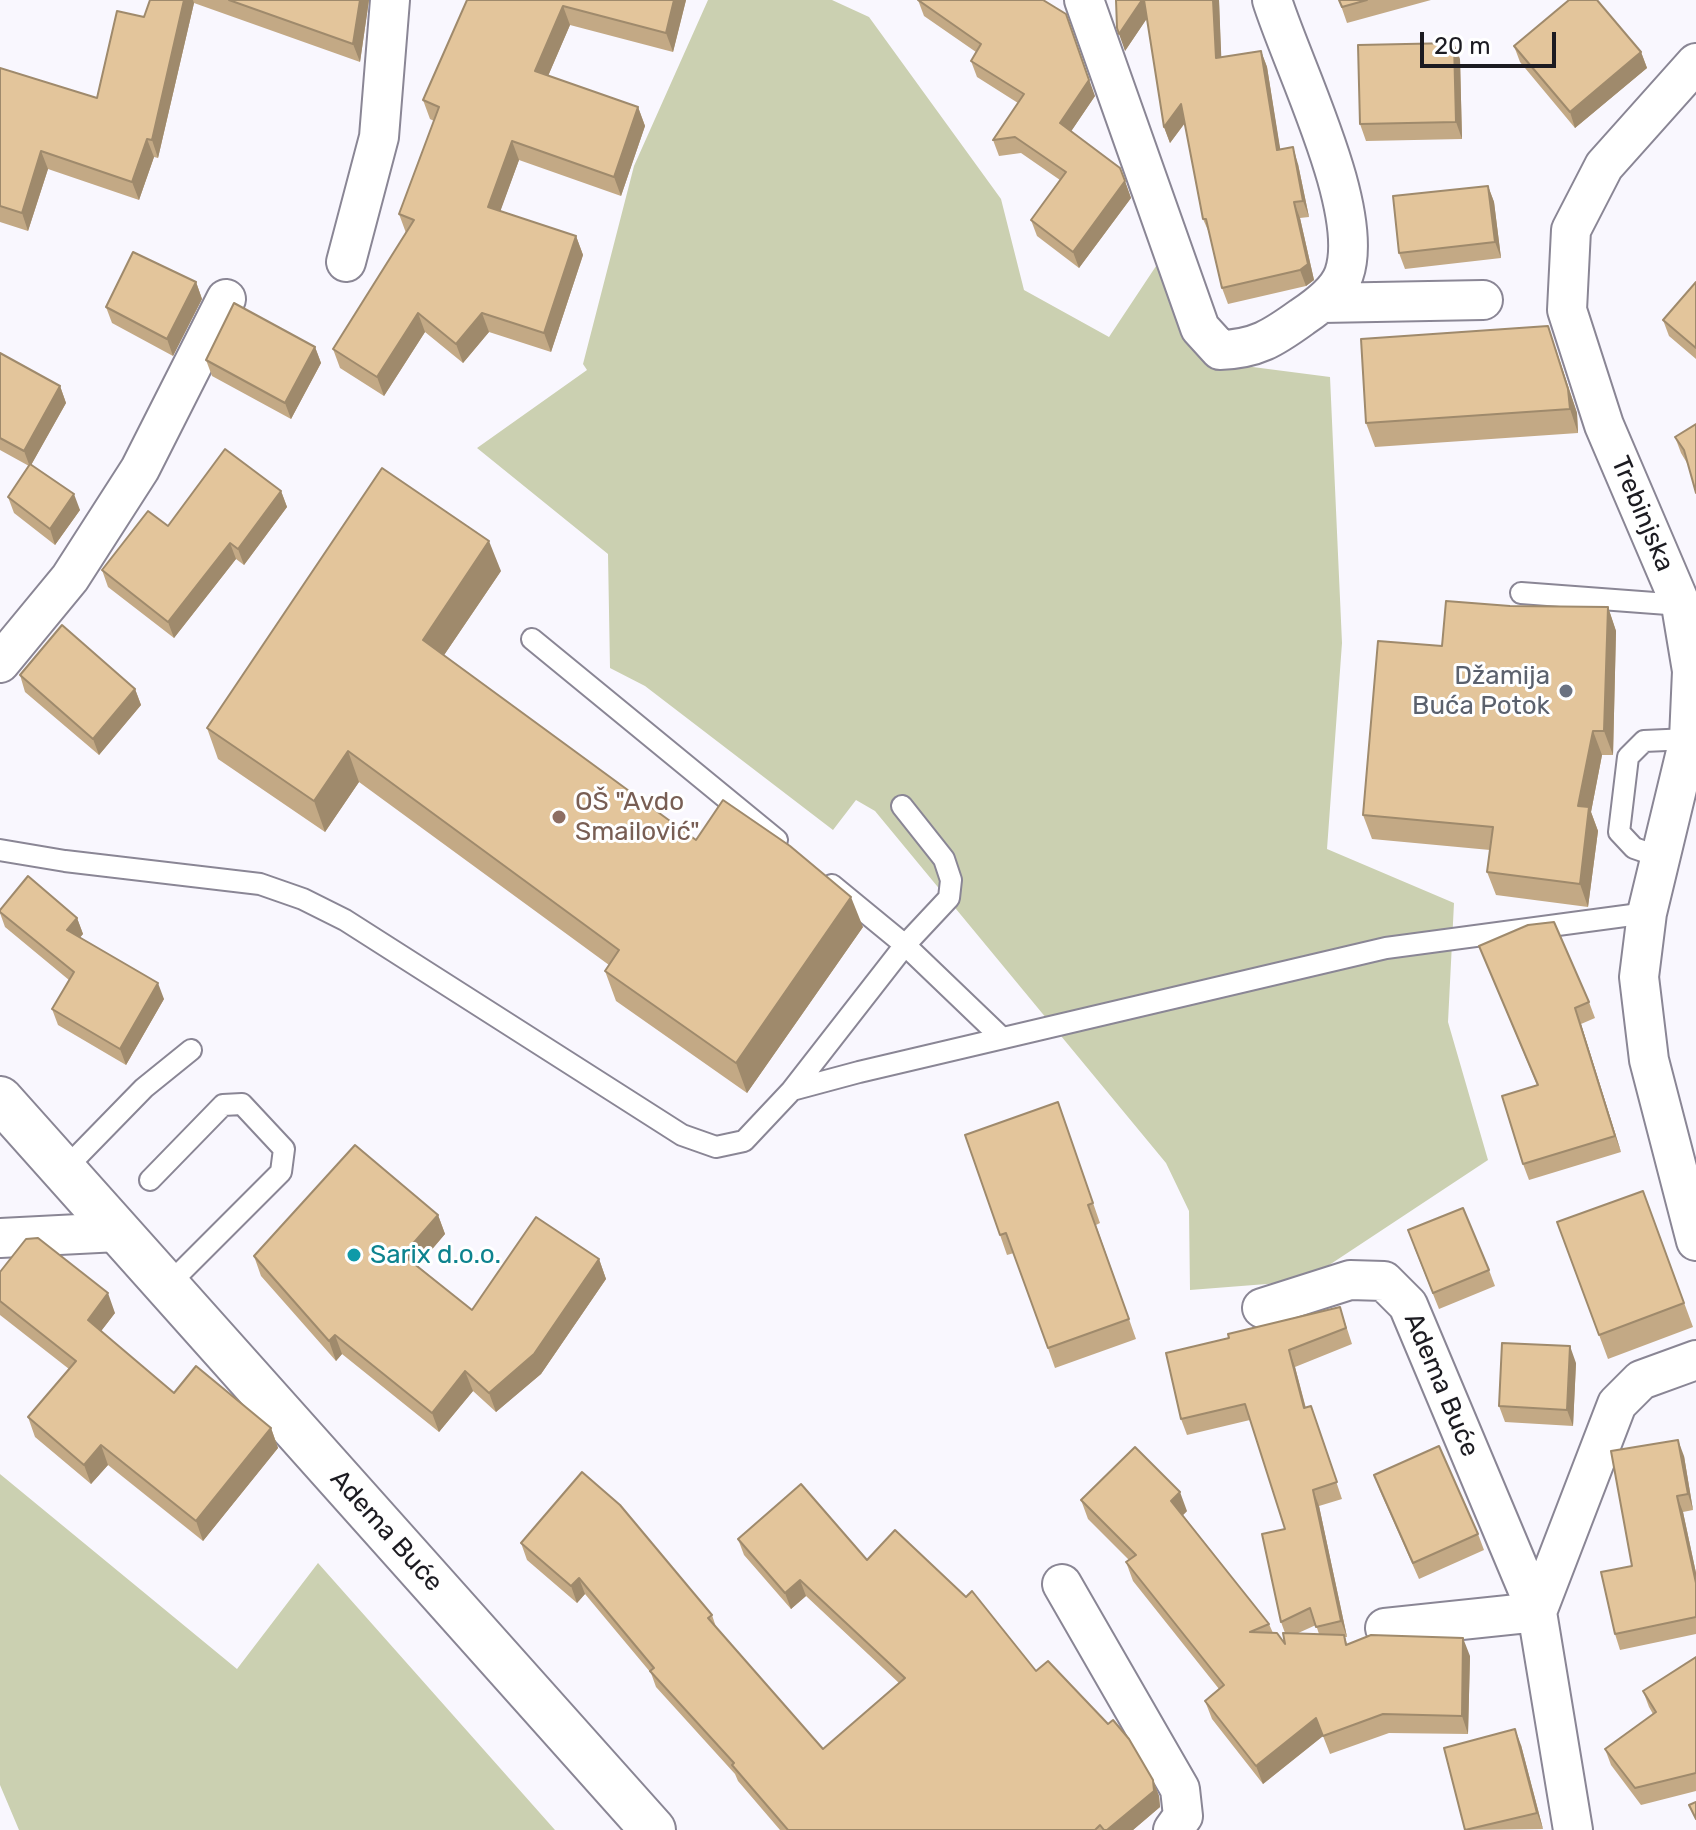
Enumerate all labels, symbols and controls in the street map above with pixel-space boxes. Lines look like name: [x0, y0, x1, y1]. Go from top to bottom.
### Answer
scale bar: [1424, 16, 1560, 66]
text: 20 m: [1434, 32, 1491, 60]
street label: Trebinjska: [1604, 452, 1680, 576]
place label: Džamija Buća Potok: [1412, 660, 1550, 722]
marker: Džamija Buća Potok: [1557, 682, 1575, 700]
place label: OŠ "Avdo Smailović": [575, 786, 700, 848]
marker: OŠ "Avdo Smailović": [550, 808, 568, 826]
place label: Sarix d.o.o.: [370, 1239, 501, 1271]
marker: Sarix d.o.o.: [345, 1246, 363, 1264]
street label: Adema Buće: [1397, 1308, 1485, 1462]
street label: Adema Buće: [323, 1464, 449, 1598]

